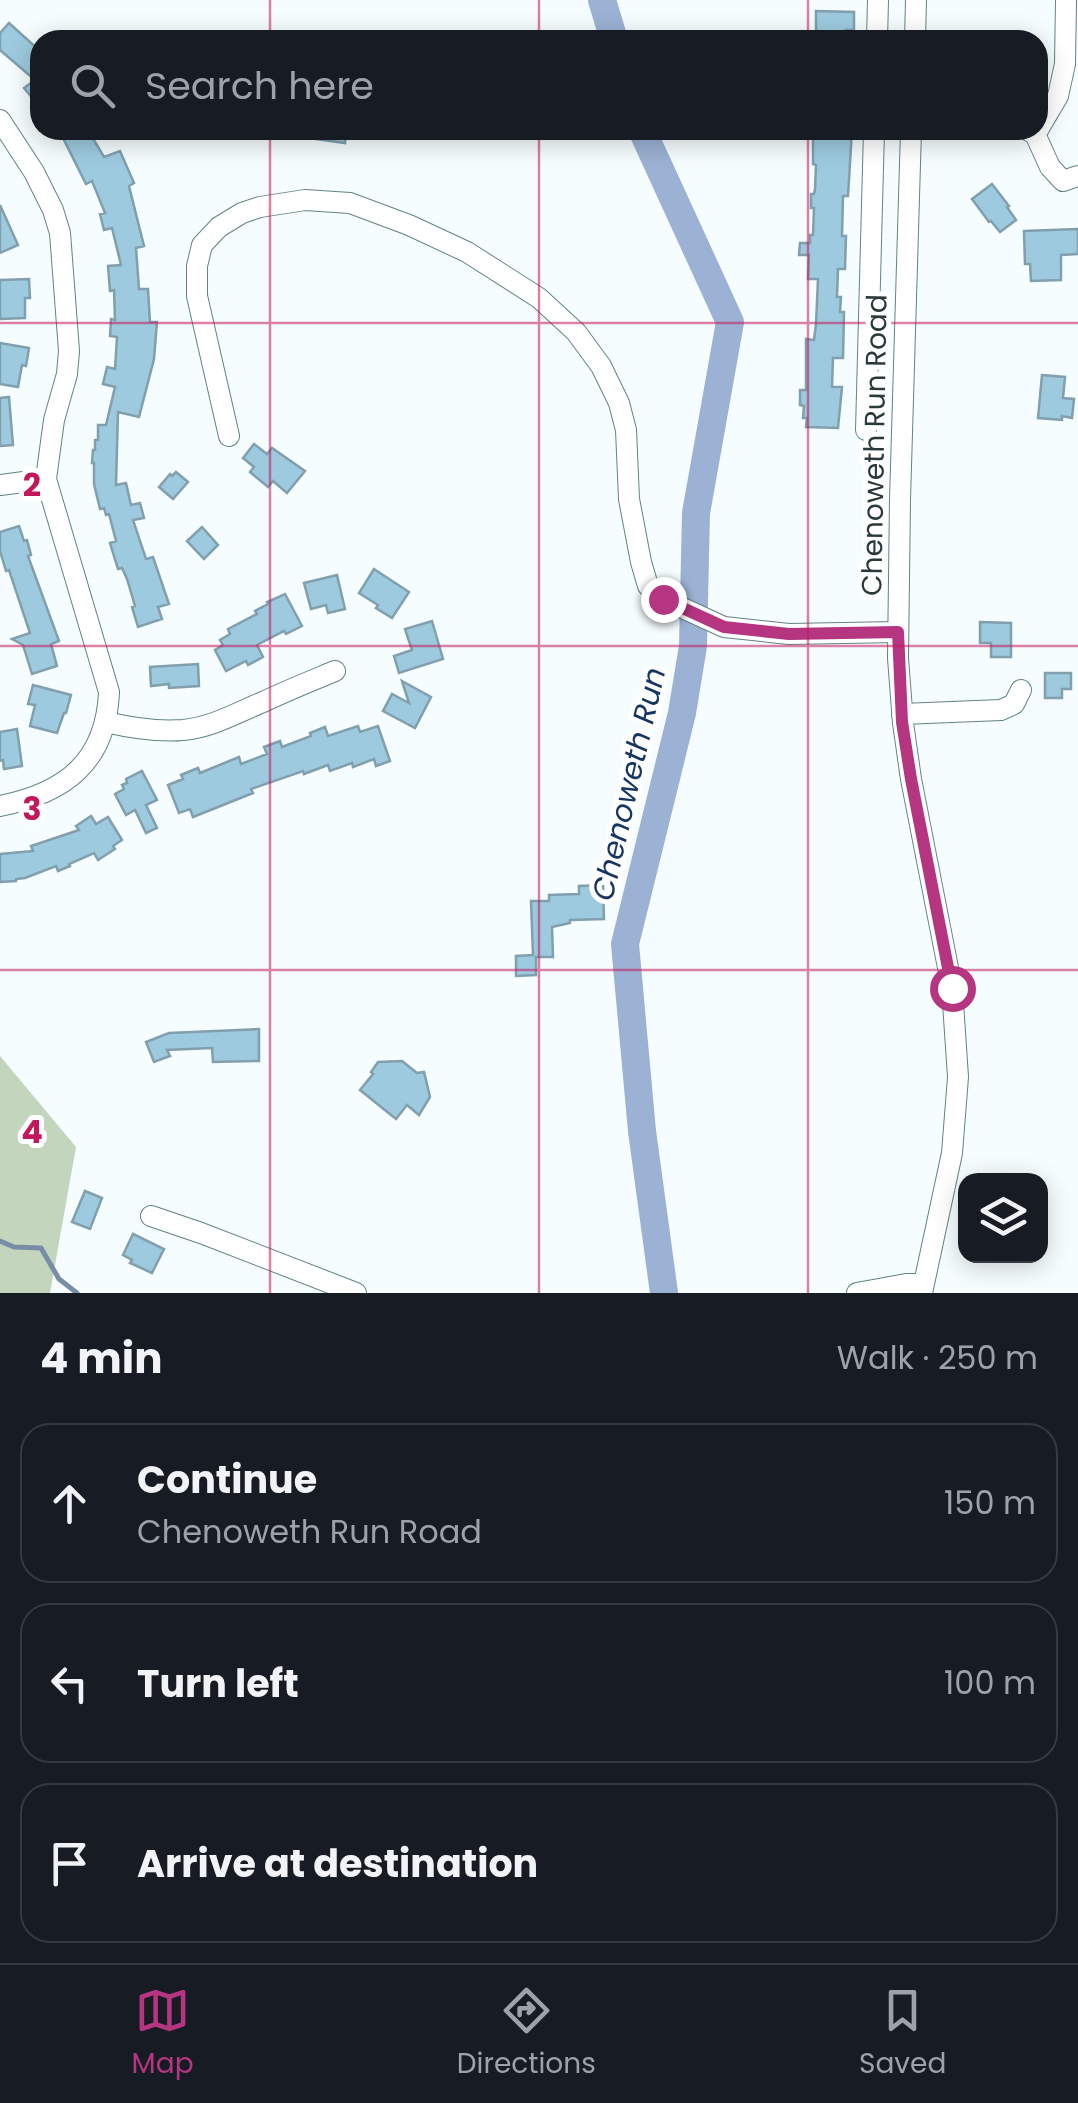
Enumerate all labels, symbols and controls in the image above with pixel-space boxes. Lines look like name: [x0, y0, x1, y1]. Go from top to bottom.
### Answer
search box: [30, 30, 1048, 140]
icon: search: [65, 58, 120, 113]
text: Search here: [145, 59, 374, 112]
street label: Chenoweth Run Road: [852, 294, 897, 596]
text: 2: [23, 462, 41, 507]
route end: [641, 577, 687, 623]
water label: Chenoweth Run: [581, 663, 676, 905]
text: 3: [22, 786, 42, 831]
route start: [930, 966, 976, 1012]
text: 4: [21, 1109, 43, 1154]
map controls: [958, 1173, 1048, 1263]
button: layers: [958, 1173, 1048, 1263]
text: 4 min: [40, 1329, 163, 1388]
text: Walk · 250 m: [837, 1335, 1038, 1380]
text: Continue: [137, 1453, 317, 1506]
icon: ahead: [42, 1476, 97, 1531]
text: 150 m: [944, 1480, 1036, 1525]
text: Chenoweth Run Road: [137, 1509, 482, 1554]
icon: left: [42, 1656, 97, 1711]
text: Turn left: [137, 1657, 299, 1710]
text: 100 m: [944, 1660, 1036, 1705]
icon: arrive: [42, 1836, 97, 1891]
text: Arrive at destination: [137, 1837, 538, 1890]
tab: Map: [132, 1983, 194, 2085]
tab: Directions: [457, 1983, 596, 2085]
tab: Saved: [859, 1983, 946, 2085]

